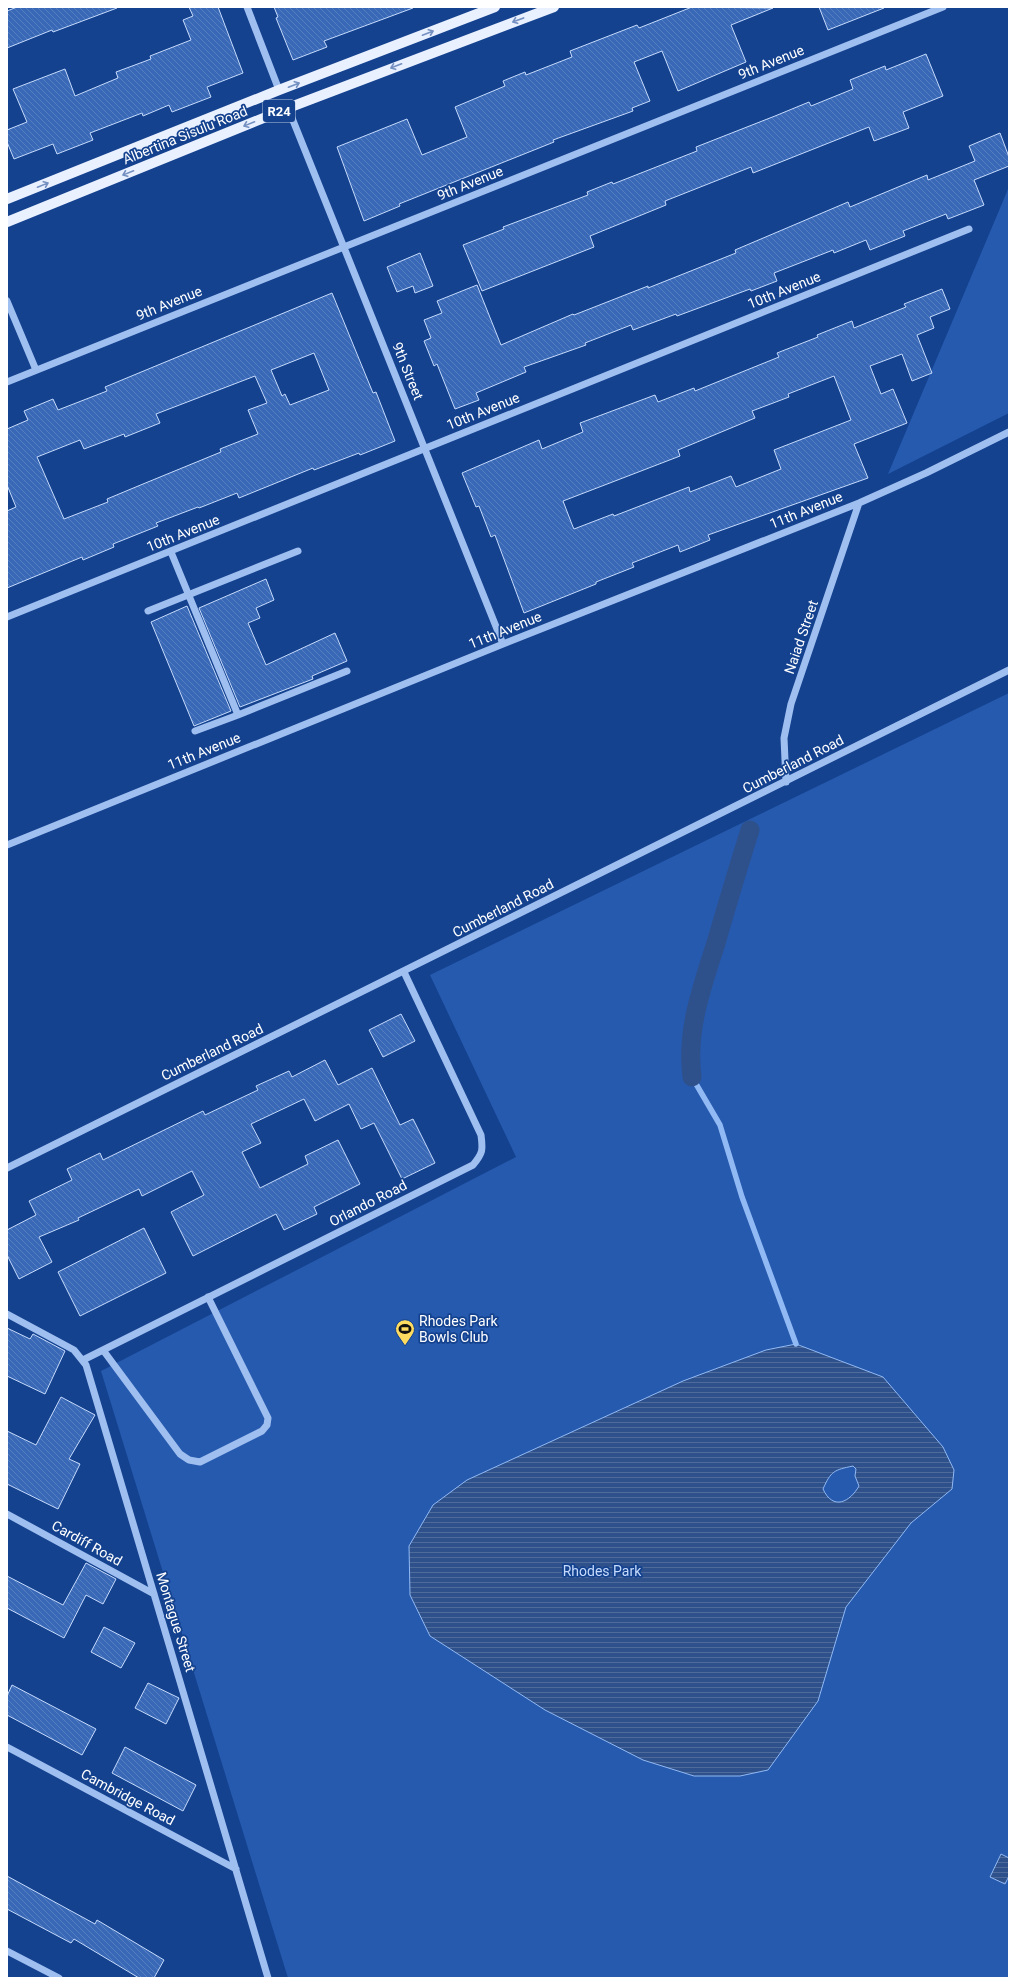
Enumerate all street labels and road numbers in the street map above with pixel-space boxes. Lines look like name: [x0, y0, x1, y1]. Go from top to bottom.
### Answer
street label: 9th Avenue: [736, 42, 806, 82]
road number: R24: [263, 100, 295, 122]
street label: Albertina Sisulu Road: [120, 103, 250, 167]
street label: 9th Avenue: [435, 163, 505, 203]
street label: 10th Avenue: [745, 268, 823, 312]
street label: 9th Avenue: [134, 283, 204, 323]
street label: 9th Street: [389, 340, 427, 402]
street label: 10th Avenue: [444, 389, 522, 433]
street label: 11th Avenue: [767, 488, 845, 532]
street label: 10th Avenue: [144, 511, 222, 555]
street label: Naiad Street: [781, 598, 821, 676]
street label: 11th Avenue: [466, 608, 544, 652]
street label: 11th Avenue: [165, 729, 243, 773]
street label: Cumberland Road: [740, 732, 846, 796]
street label: Cumberland Road: [450, 876, 556, 940]
street label: Cumberland Road: [158, 1020, 266, 1084]
street label: Orlando Road: [327, 1177, 409, 1229]
street label: Cardiff Road: [49, 1517, 125, 1569]
street label: Montague Street: [153, 1570, 199, 1674]
street label: Cambridge Road: [78, 1766, 178, 1828]

